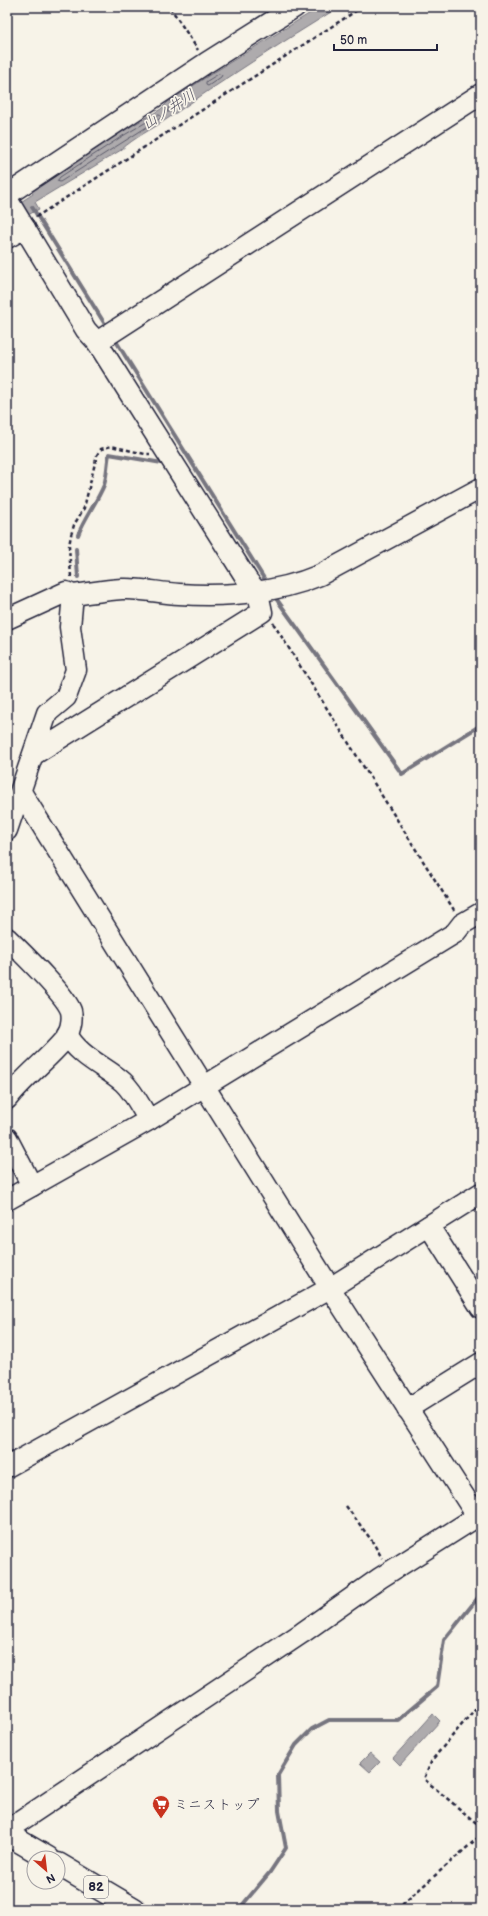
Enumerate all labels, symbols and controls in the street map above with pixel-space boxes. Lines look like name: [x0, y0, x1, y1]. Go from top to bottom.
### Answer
scale bar: [334, 26, 437, 52]
text: 50 m: [340, 33, 367, 48]
water label: 山ノ井川: [139, 86, 199, 134]
supermarket icon: ミニストップ: [151, 1794, 171, 1819]
place label: ミニストップ: [174, 1796, 259, 1813]
north arrow: [26, 1850, 66, 1890]
text: N: [44, 1871, 57, 1886]
road number: 82: [84, 1876, 108, 1898]

